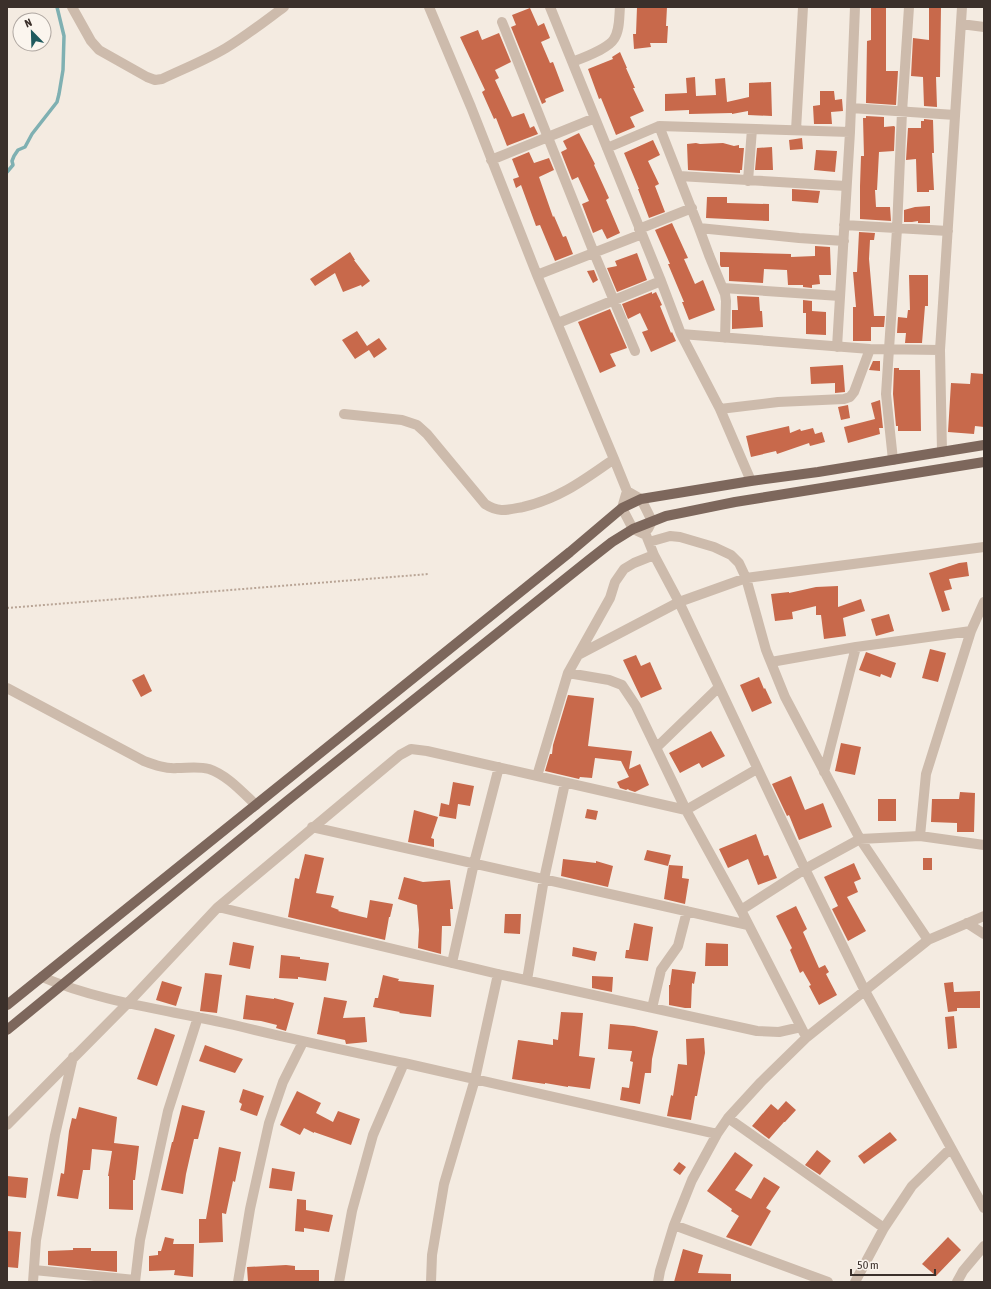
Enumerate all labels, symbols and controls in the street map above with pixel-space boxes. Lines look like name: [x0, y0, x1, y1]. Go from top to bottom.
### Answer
north arrow: [12, 12, 52, 52]
text: N: [23, 16, 33, 30]
scale bar: [851, 1251, 935, 1277]
text: 50 m: [857, 1258, 879, 1272]

